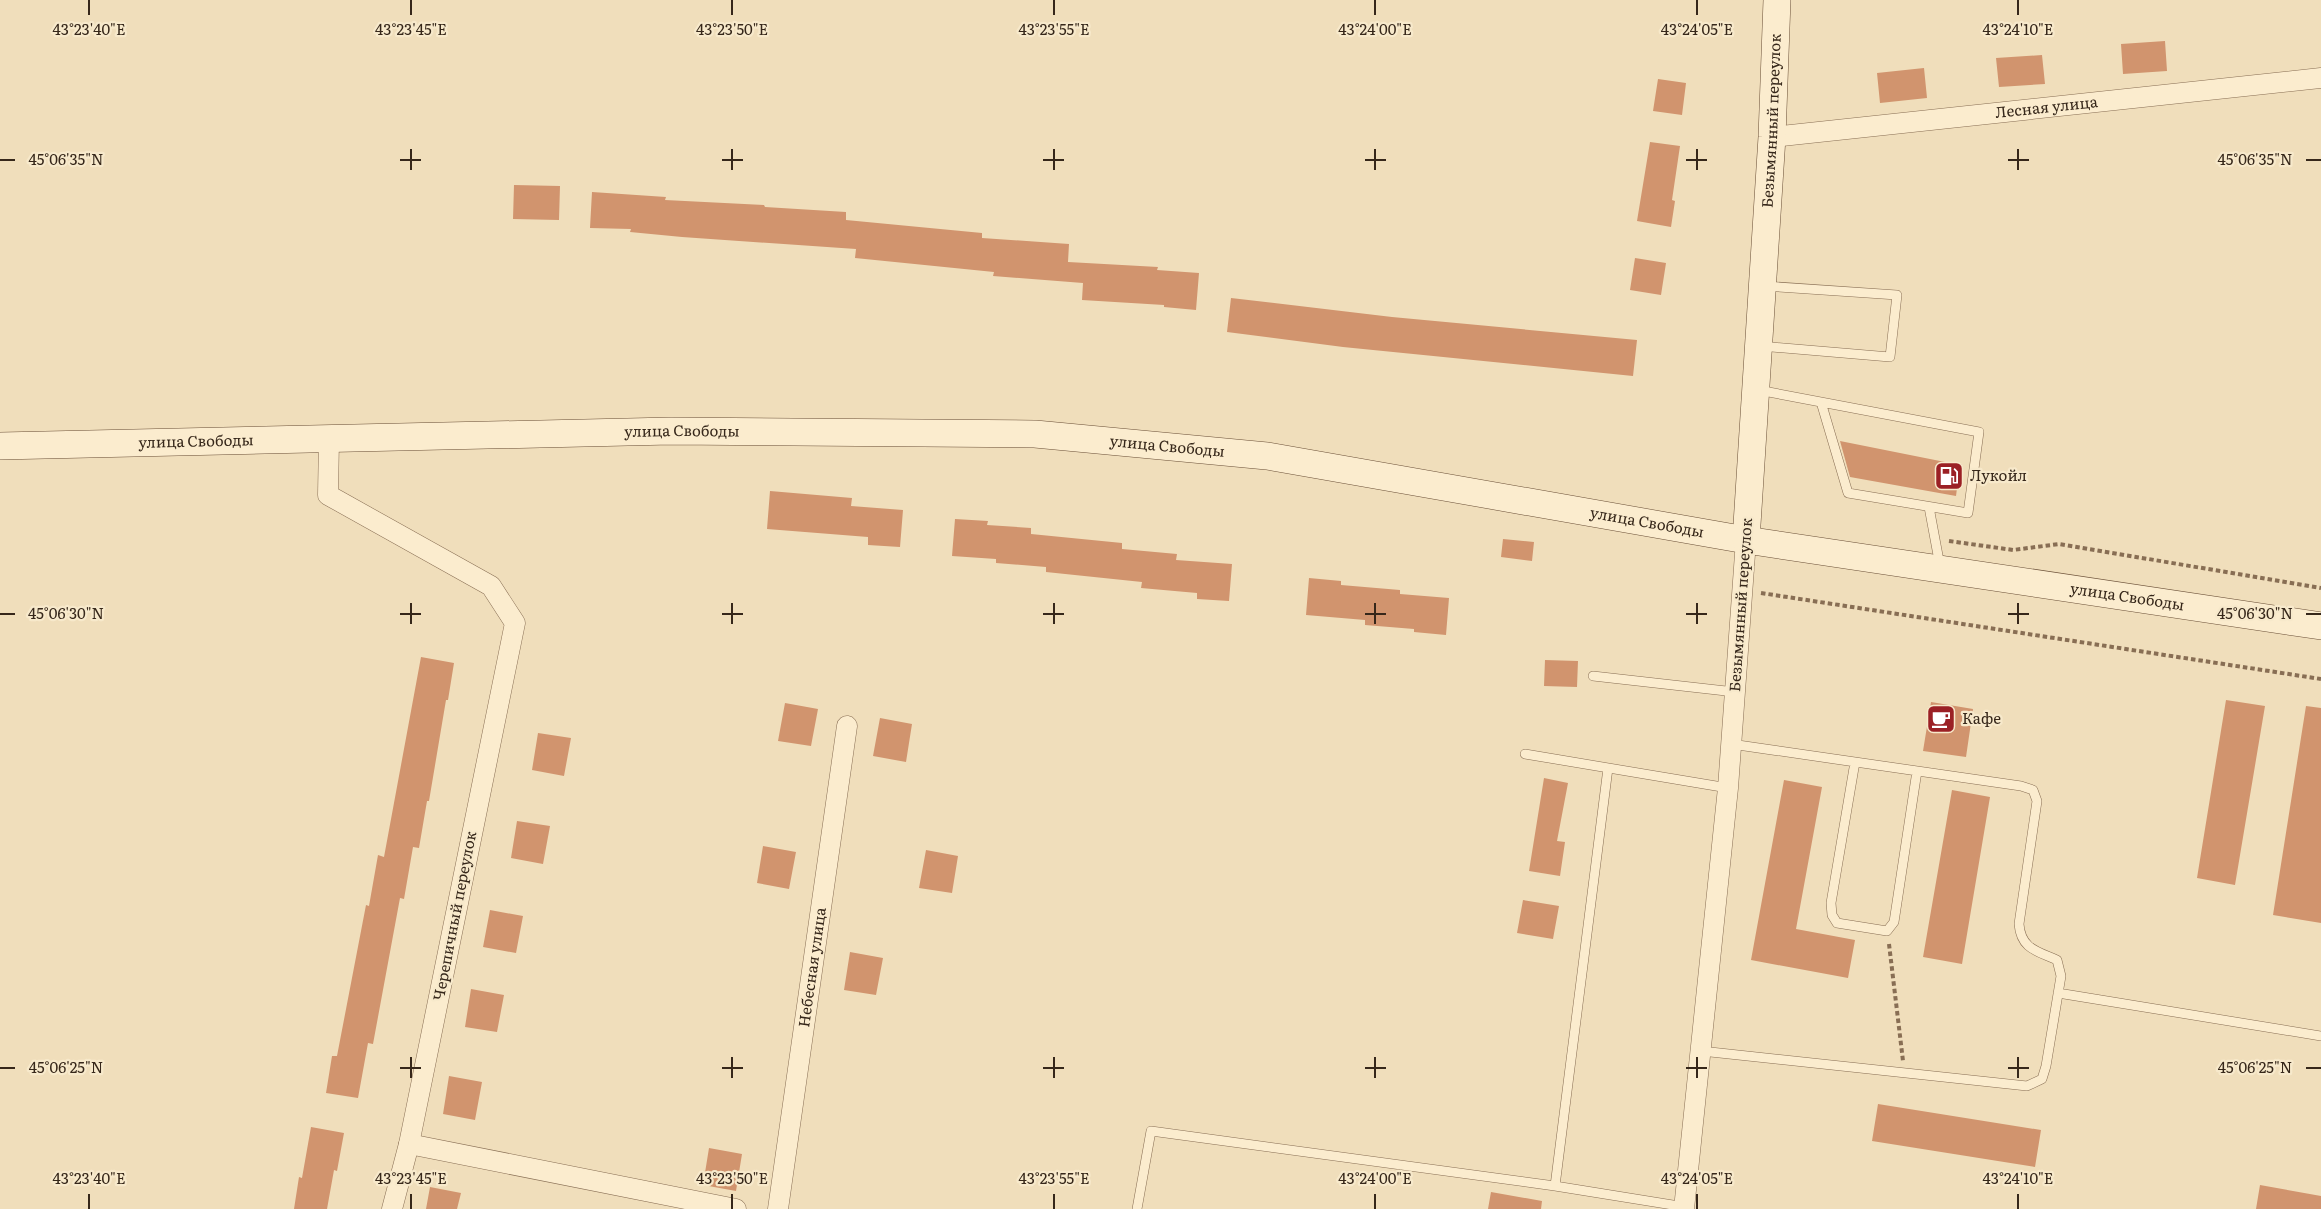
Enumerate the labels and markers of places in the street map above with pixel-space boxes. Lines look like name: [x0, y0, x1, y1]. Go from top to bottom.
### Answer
fuel station icon: Лукойл: [1933, 460, 1965, 492]
place label: Лукойл: [1970, 463, 2027, 486]
cafe icon: Кафе: [1925, 703, 1957, 735]
place label: Кафе: [1962, 706, 2001, 729]

